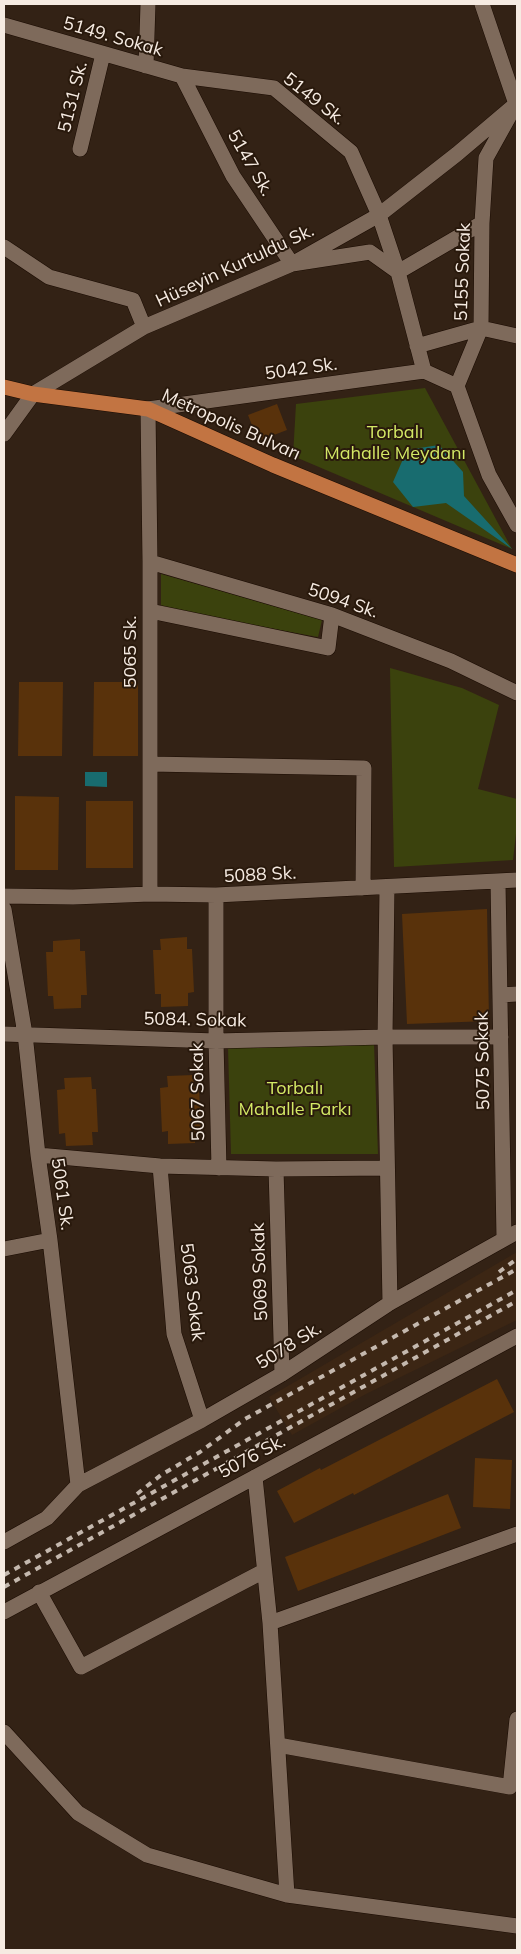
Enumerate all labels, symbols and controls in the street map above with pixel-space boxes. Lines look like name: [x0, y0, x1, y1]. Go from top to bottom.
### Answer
street label: 5149. Sokak: [61, 12, 165, 62]
street label: 5131 Sk.: [54, 59, 92, 135]
street label: 5149 Sk.: [279, 68, 349, 130]
street label: 5147 Sk.: [222, 126, 278, 200]
street label: Hüseyin Kurtuldu Sk.: [152, 220, 318, 312]
street label: 5155 Sokak: [450, 222, 476, 322]
street label: 5042 Sk.: [264, 353, 338, 385]
street label: Metropolis Bulvarı: [158, 385, 304, 465]
park label: Torbalı Mahalle Meydanı: [324, 422, 466, 464]
street label: 5094 Sk.: [305, 579, 381, 623]
street label: 5065 Sk.: [120, 616, 142, 688]
street label: 5088 Sk.: [223, 862, 297, 888]
street label: 5084. Sokak: [143, 1008, 247, 1032]
street label: 5075 Sokak: [471, 1011, 495, 1111]
street label: 5067 Sokak: [186, 1042, 210, 1142]
park label: Torbalı Mahalle Parkı: [239, 1078, 351, 1120]
street label: 5061 Sk.: [46, 1157, 78, 1231]
street label: 5069 Sokak: [247, 1222, 273, 1322]
street label: 5063 Sokak: [175, 1242, 209, 1342]
street label: 5078 Sk.: [252, 1318, 326, 1374]
street label: 5076 Sk.: [215, 1430, 289, 1484]

